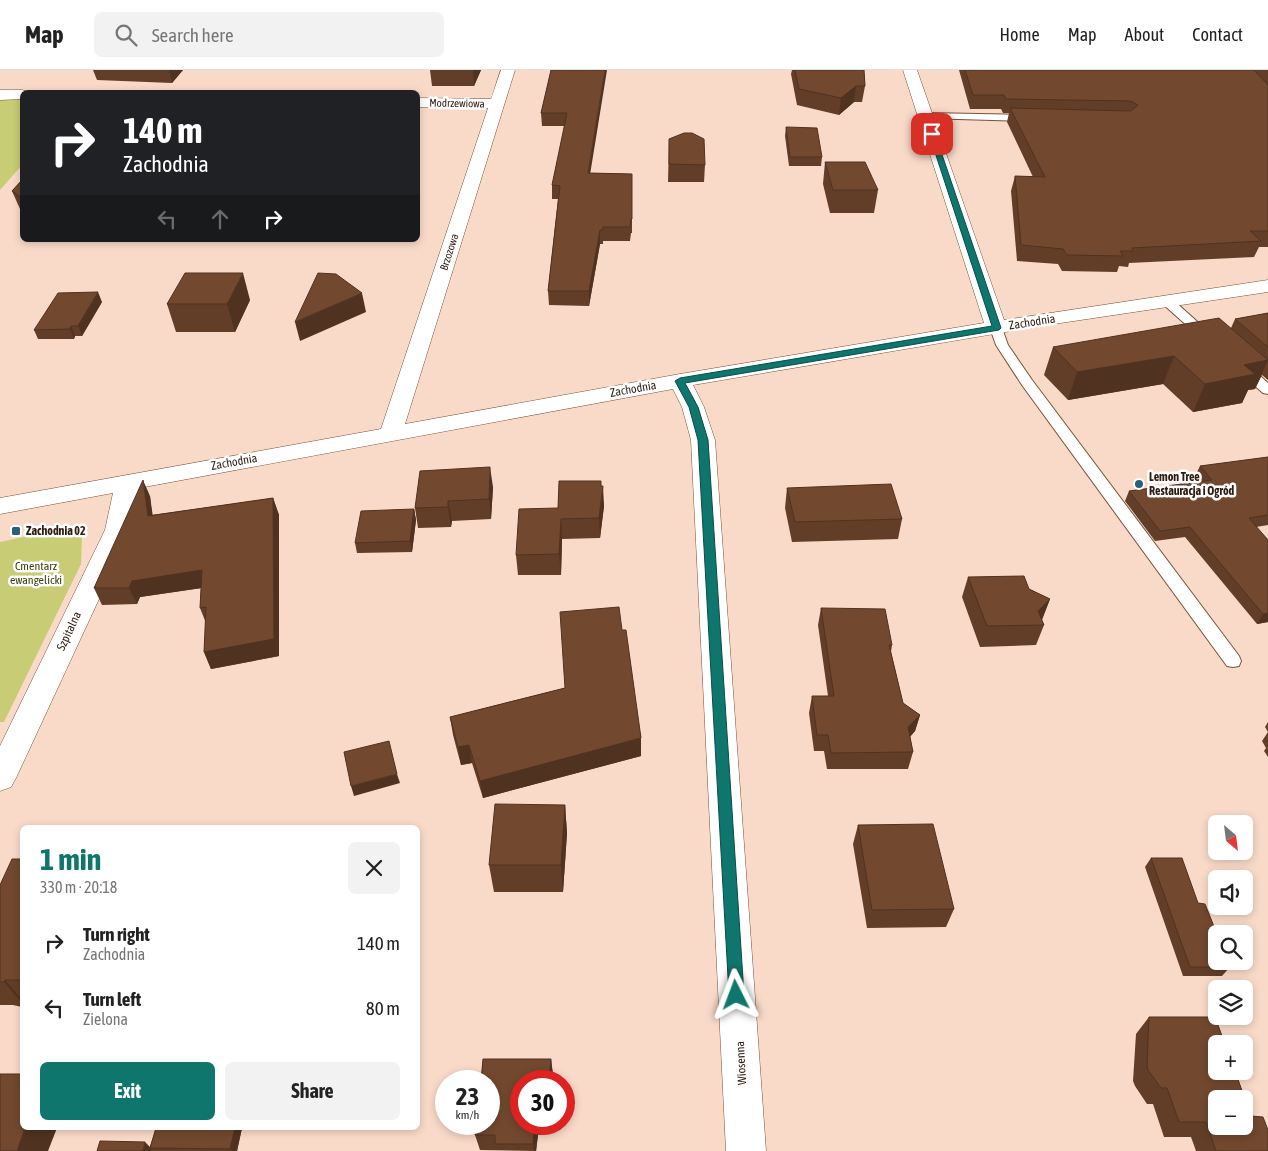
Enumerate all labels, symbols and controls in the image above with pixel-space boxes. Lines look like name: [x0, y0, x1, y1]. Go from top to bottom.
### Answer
search box: [94, 12, 444, 57]
text: Map: [25, 21, 64, 48]
icon: search: [112, 21, 140, 49]
text: Search here: [152, 24, 234, 46]
text: Home: [1000, 24, 1040, 45]
text: Map: [1068, 24, 1097, 45]
text: About: [1125, 24, 1164, 45]
text: Contact: [1192, 24, 1243, 45]
street label: Modrzewiowa: [429, 97, 485, 109]
icon: right: [40, 110, 105, 175]
text: 140 m: [123, 110, 202, 150]
pin: [911, 113, 953, 155]
icon: arrive: [918, 120, 946, 148]
text: Zachodnia: [123, 151, 209, 177]
icon: left: [153, 205, 181, 233]
icon: ahead: [206, 205, 234, 233]
icon: right: [259, 205, 287, 233]
street label: Brzozowa: [437, 232, 461, 272]
street label: Zachodnia: [1008, 311, 1056, 333]
street label: Zachodnia: [609, 378, 657, 400]
street label: Zachodnia: [210, 451, 258, 473]
place label: Lemon Tree Restauracja i Ogród: [1149, 470, 1235, 498]
marker: Lemon Tree Restauracja i Ogród: [1133, 478, 1145, 490]
place label: Zachodnia 02: [26, 524, 86, 538]
marker: Zachodnia 02: [10, 525, 22, 537]
park label: Cmentarz ewangelicki: [10, 559, 62, 587]
street label: Szpitalna: [54, 609, 84, 653]
north arrow: [1208, 815, 1252, 860]
map controls: [1208, 815, 1253, 1135]
text: 1 min: [40, 842, 101, 876]
button: close: [348, 842, 400, 894]
button: sound: [1208, 870, 1253, 915]
text: 330 m · 20:18: [40, 878, 117, 896]
text: Turn right: [83, 923, 150, 945]
button: search: [1208, 925, 1253, 970]
icon: right: [40, 929, 68, 957]
text: 140 m: [357, 932, 400, 954]
text: Zachodnia: [83, 945, 145, 963]
position arrow: [709, 968, 761, 1020]
button: layers: [1208, 980, 1253, 1025]
text: Turn left: [83, 988, 141, 1010]
icon: left: [40, 994, 68, 1022]
text: 80 m: [366, 997, 400, 1019]
text: Zielona: [83, 1010, 128, 1028]
button: +: [1208, 1035, 1253, 1080]
street label: Wiosenna: [733, 1041, 749, 1085]
button: Exit: [40, 1062, 215, 1120]
button: Share: [225, 1062, 400, 1120]
speed limit sign: 30: [510, 1070, 575, 1135]
text: 23: [456, 1082, 479, 1110]
button: −: [1208, 1090, 1253, 1135]
text: km/h: [456, 1108, 479, 1122]

